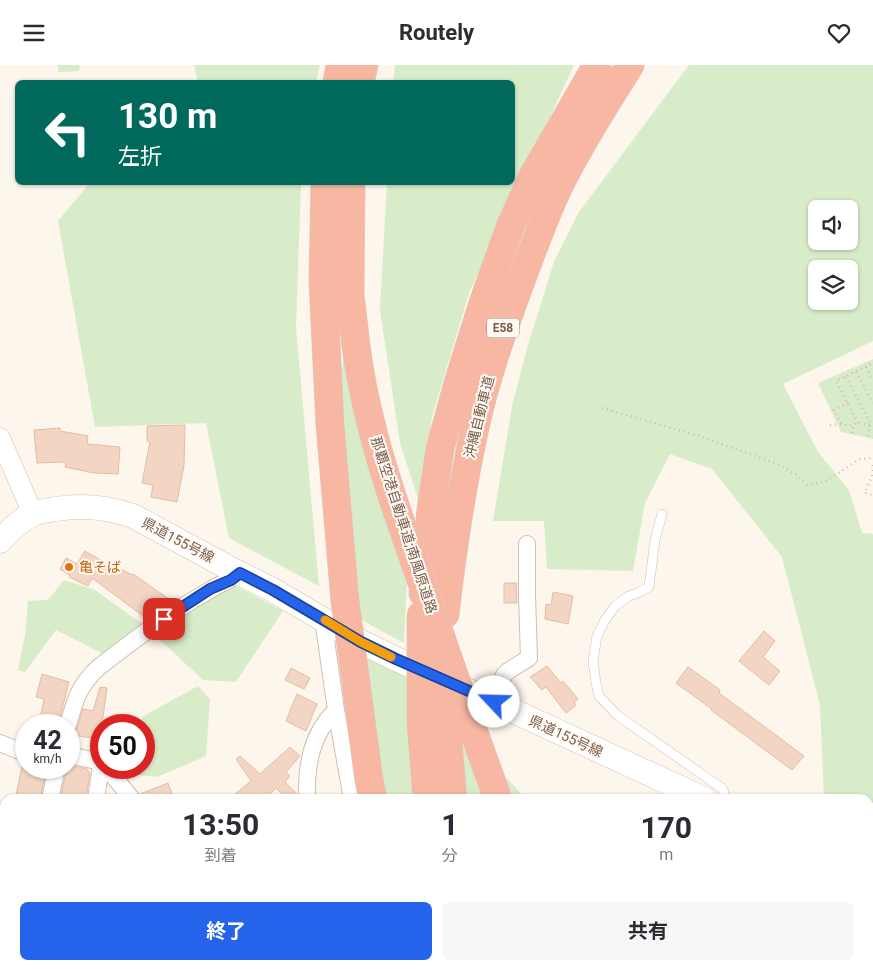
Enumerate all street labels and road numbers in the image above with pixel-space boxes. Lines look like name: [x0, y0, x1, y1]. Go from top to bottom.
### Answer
road number: E58: [487, 319, 519, 337]
street label: 沖縄自動車道: [461, 374, 497, 460]
street label: 那覇空港自動車道;南風原道路: [368, 435, 440, 615]
street label: 県道155号線: [139, 514, 217, 566]
street label: 県道155号線: [527, 712, 605, 760]

